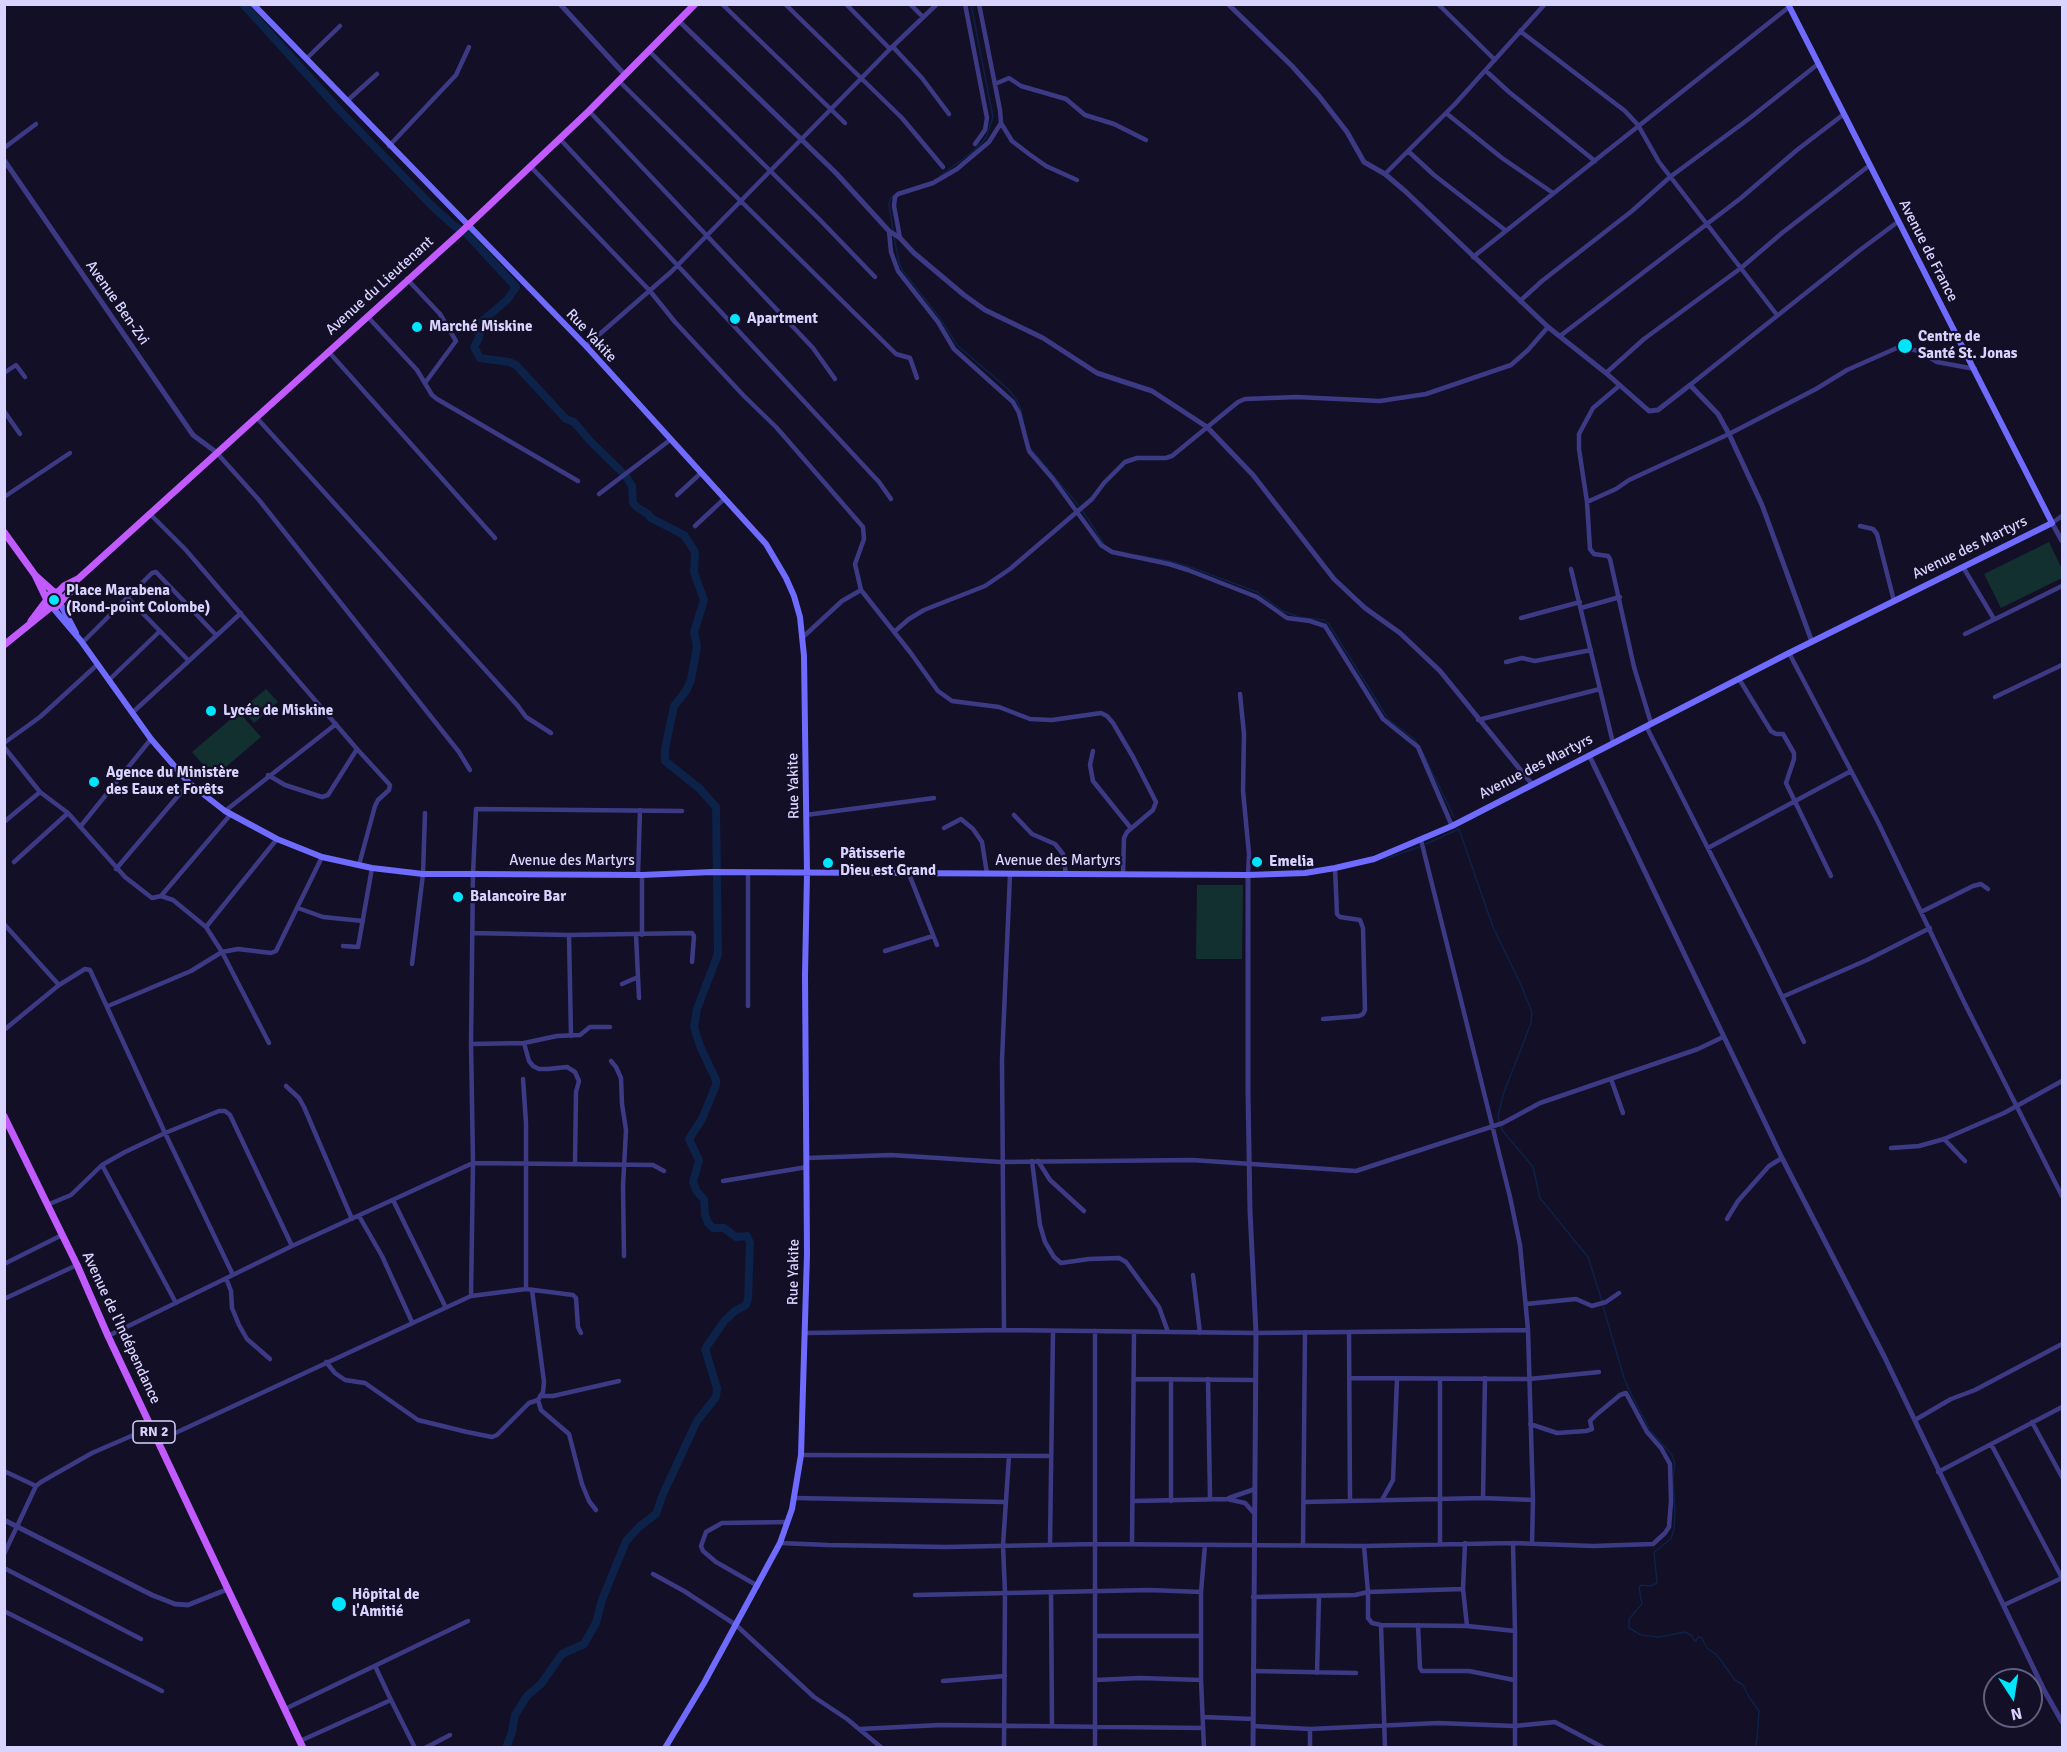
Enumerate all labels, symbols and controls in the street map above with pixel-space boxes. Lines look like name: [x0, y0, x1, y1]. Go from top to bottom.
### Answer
street label: Avenue de France: [1895, 197, 1961, 305]
street label: Avenue du Lieutenant: [322, 233, 438, 339]
street label: Avenue Ben-Zvi: [81, 257, 153, 349]
street label: Rue Yakite: [562, 306, 620, 366]
place label: Apartment: [747, 310, 818, 328]
marker: Apartment: [728, 312, 742, 326]
place label: Marché Miskine: [429, 318, 532, 336]
marker: Marché Miskine: [410, 320, 424, 334]
place label: Centre de Santé St. Jonas: [1918, 328, 2018, 363]
marker: Centre de Santé St. Jonas: [1896, 337, 1914, 355]
street label: Avenue des Martyrs: [1910, 512, 2030, 584]
place label: Place Marabena (Rond-point Colombe): [66, 582, 210, 617]
marker: Place Marabena (Rond-point Colombe): [47, 593, 61, 607]
place label: Lycée de Miskine: [223, 702, 333, 720]
marker: Lycée de Miskine: [204, 704, 218, 718]
street label: Avenue des Martyrs: [1476, 730, 1596, 804]
street label: Rue Yakite: [784, 753, 804, 819]
place label: Agence du Ministère des Eaux et Forêts: [106, 764, 239, 799]
marker: Agence du Ministère des Eaux et Forêts: [87, 775, 101, 789]
place label: Pâtisserie Dieu est Grand: [840, 845, 936, 880]
street label: Avenue des Martyrs: [509, 852, 635, 870]
street label: Avenue des Martyrs: [995, 852, 1121, 870]
place label: Emelia: [1269, 853, 1314, 871]
marker: Emelia: [1250, 855, 1264, 869]
marker: Pâtisserie Dieu est Grand: [821, 856, 835, 870]
place label: Balancoire Bar: [470, 888, 566, 906]
marker: Balancoire Bar: [451, 890, 465, 904]
street label: Rue Yakite: [784, 1239, 804, 1305]
street label: Avenue de l'Indépendance: [78, 1249, 164, 1407]
road number: RN 2: [133, 1421, 175, 1443]
place label: Hôpital de l'Amitié: [352, 1586, 419, 1621]
marker: Hôpital de l'Amitié: [330, 1595, 348, 1613]
north arrow: [1983, 1668, 2043, 1728]
text: N: [2009, 1703, 2024, 1725]

